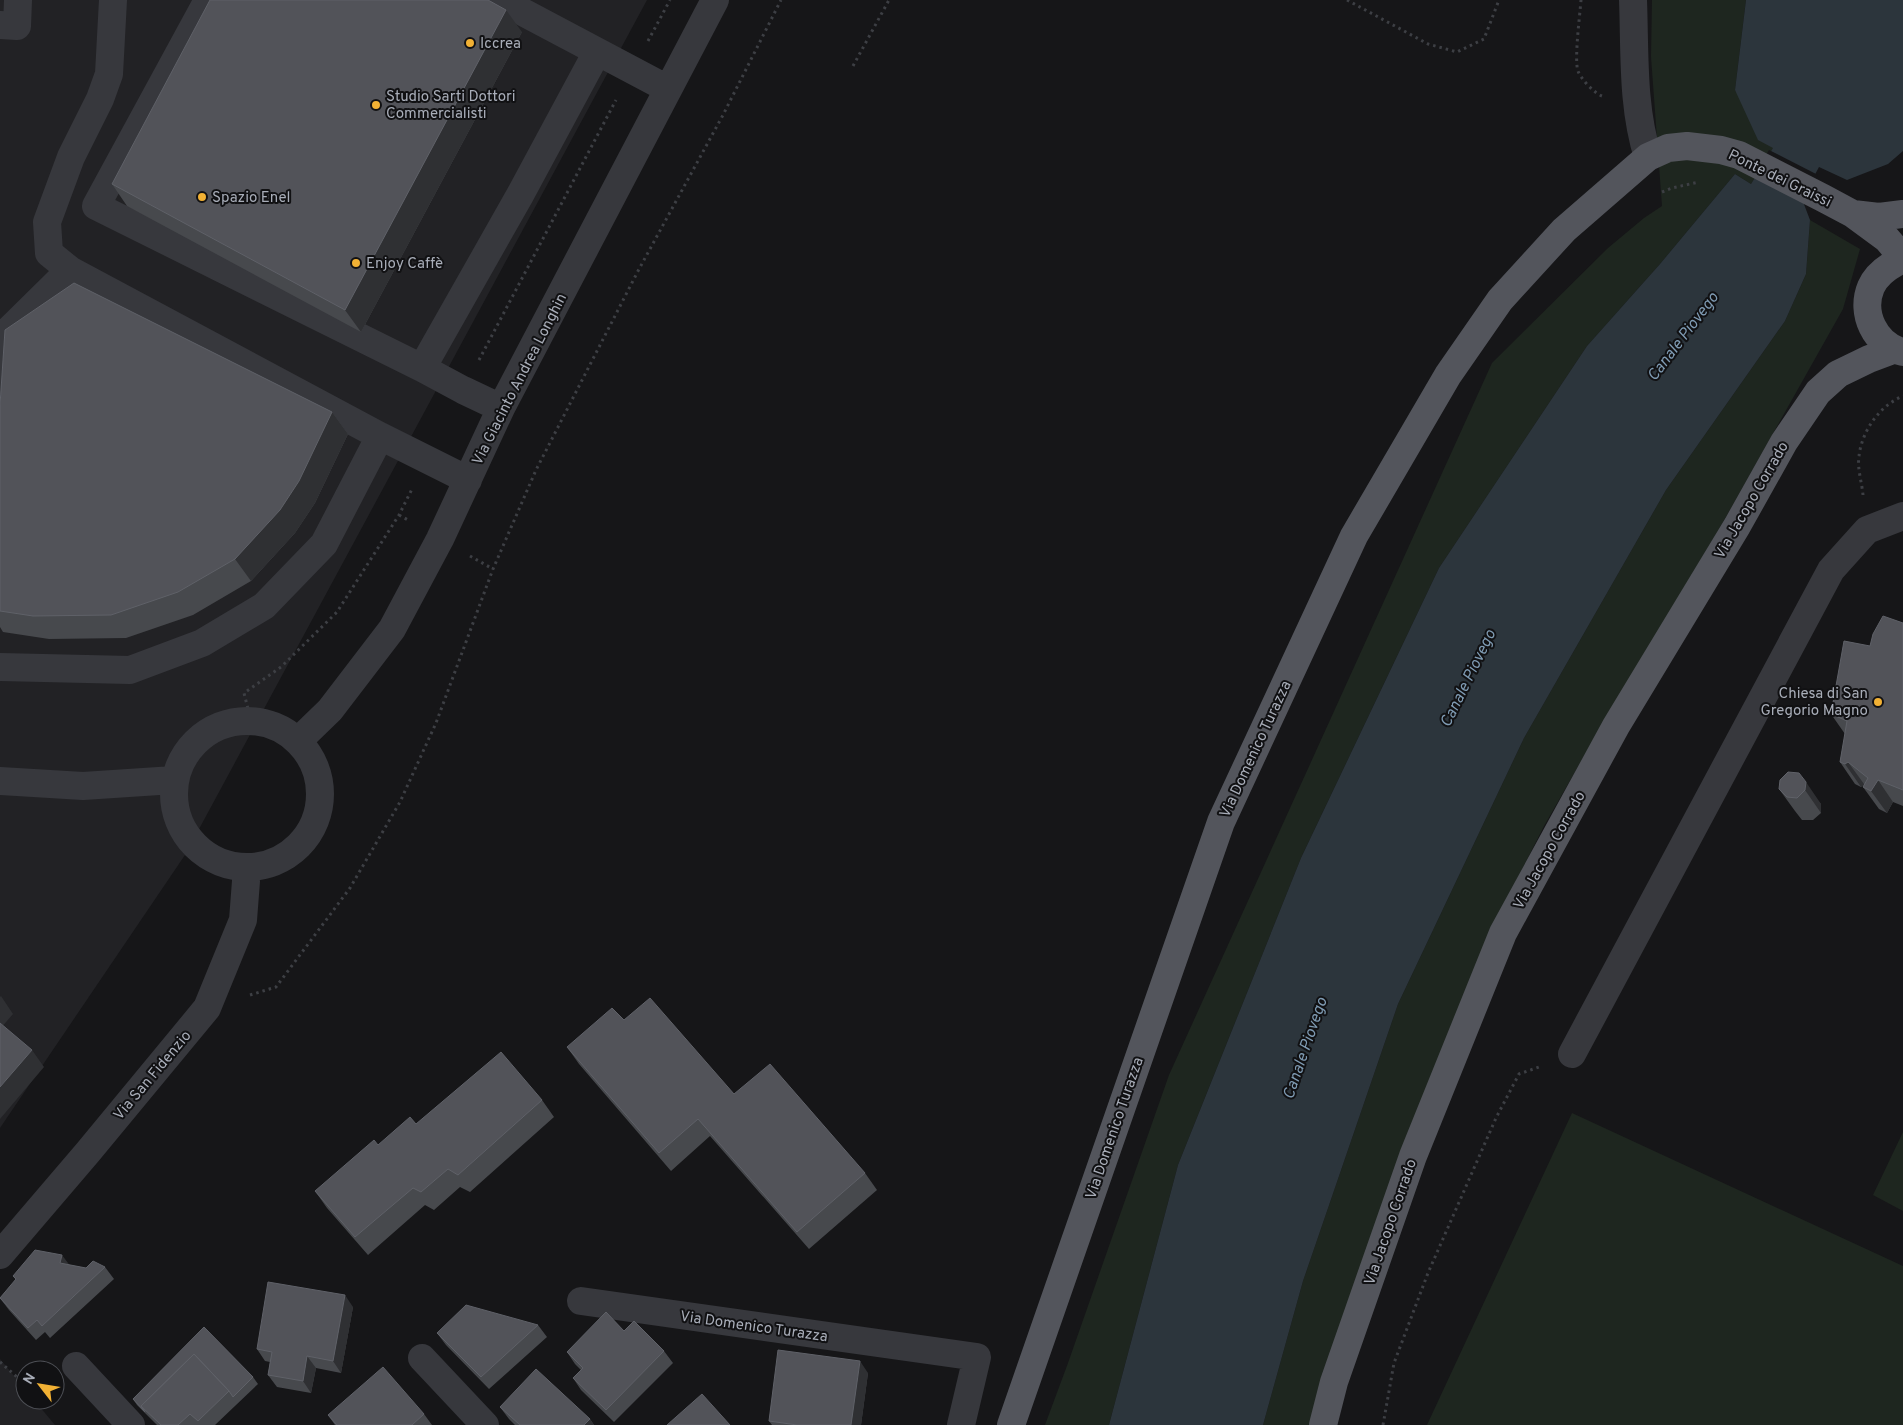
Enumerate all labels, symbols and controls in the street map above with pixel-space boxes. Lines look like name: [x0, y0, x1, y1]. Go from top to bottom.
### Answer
place label: Iccrea: [480, 35, 521, 54]
marker: Iccrea: [464, 37, 476, 49]
place label: Studio Sarti Dottori Commercialisti: [386, 88, 516, 124]
marker: Studio Sarti Dottori Commercialisti: [370, 99, 382, 111]
street label: Ponte dei Graissi: [1725, 146, 1834, 213]
place label: Spazio Enel: [212, 189, 290, 208]
marker: Spazio Enel: [196, 191, 208, 203]
place label: Enjoy Caffè: [366, 255, 443, 274]
marker: Enjoy Caffè: [350, 257, 362, 269]
water label: Canale Piovego: [1644, 288, 1724, 386]
street label: Via Giacinto Andrea Longhin: [469, 291, 572, 469]
street label: Via Jacopo Corrado: [1711, 439, 1794, 563]
water label: Canale Piovego: [1437, 626, 1501, 731]
street label: Via Domenico Turazza: [1216, 678, 1296, 821]
place label: Chiesa di San Gregorio Magno: [1760, 685, 1868, 721]
marker: Chiesa di San Gregorio Magno: [1872, 696, 1884, 708]
street label: Via Jacopo Corrado: [1510, 788, 1591, 913]
water label: Canale Piovego: [1279, 995, 1333, 1102]
street label: Via San Fidenzio: [110, 1027, 196, 1125]
street label: Via Domenico Turazza: [1082, 1055, 1149, 1202]
street label: Via Jacopo Corrado: [1361, 1157, 1422, 1288]
street label: Via Domenico Turazza: [679, 1308, 829, 1347]
north arrow: [15, 1360, 65, 1410]
text: N: [20, 1370, 40, 1388]

